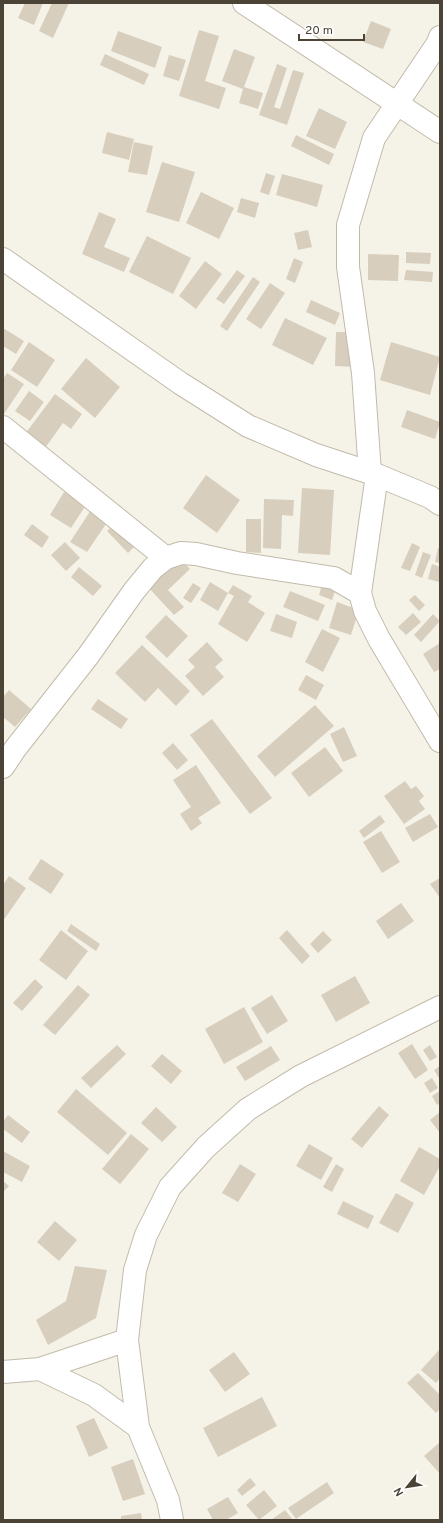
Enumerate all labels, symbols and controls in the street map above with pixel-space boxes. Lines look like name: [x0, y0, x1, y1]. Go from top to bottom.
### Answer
scale bar: [299, 16, 364, 42]
text: 20 m: [305, 23, 333, 39]
north arrow: [387, 1467, 427, 1507]
text: N: [391, 1485, 407, 1498]

